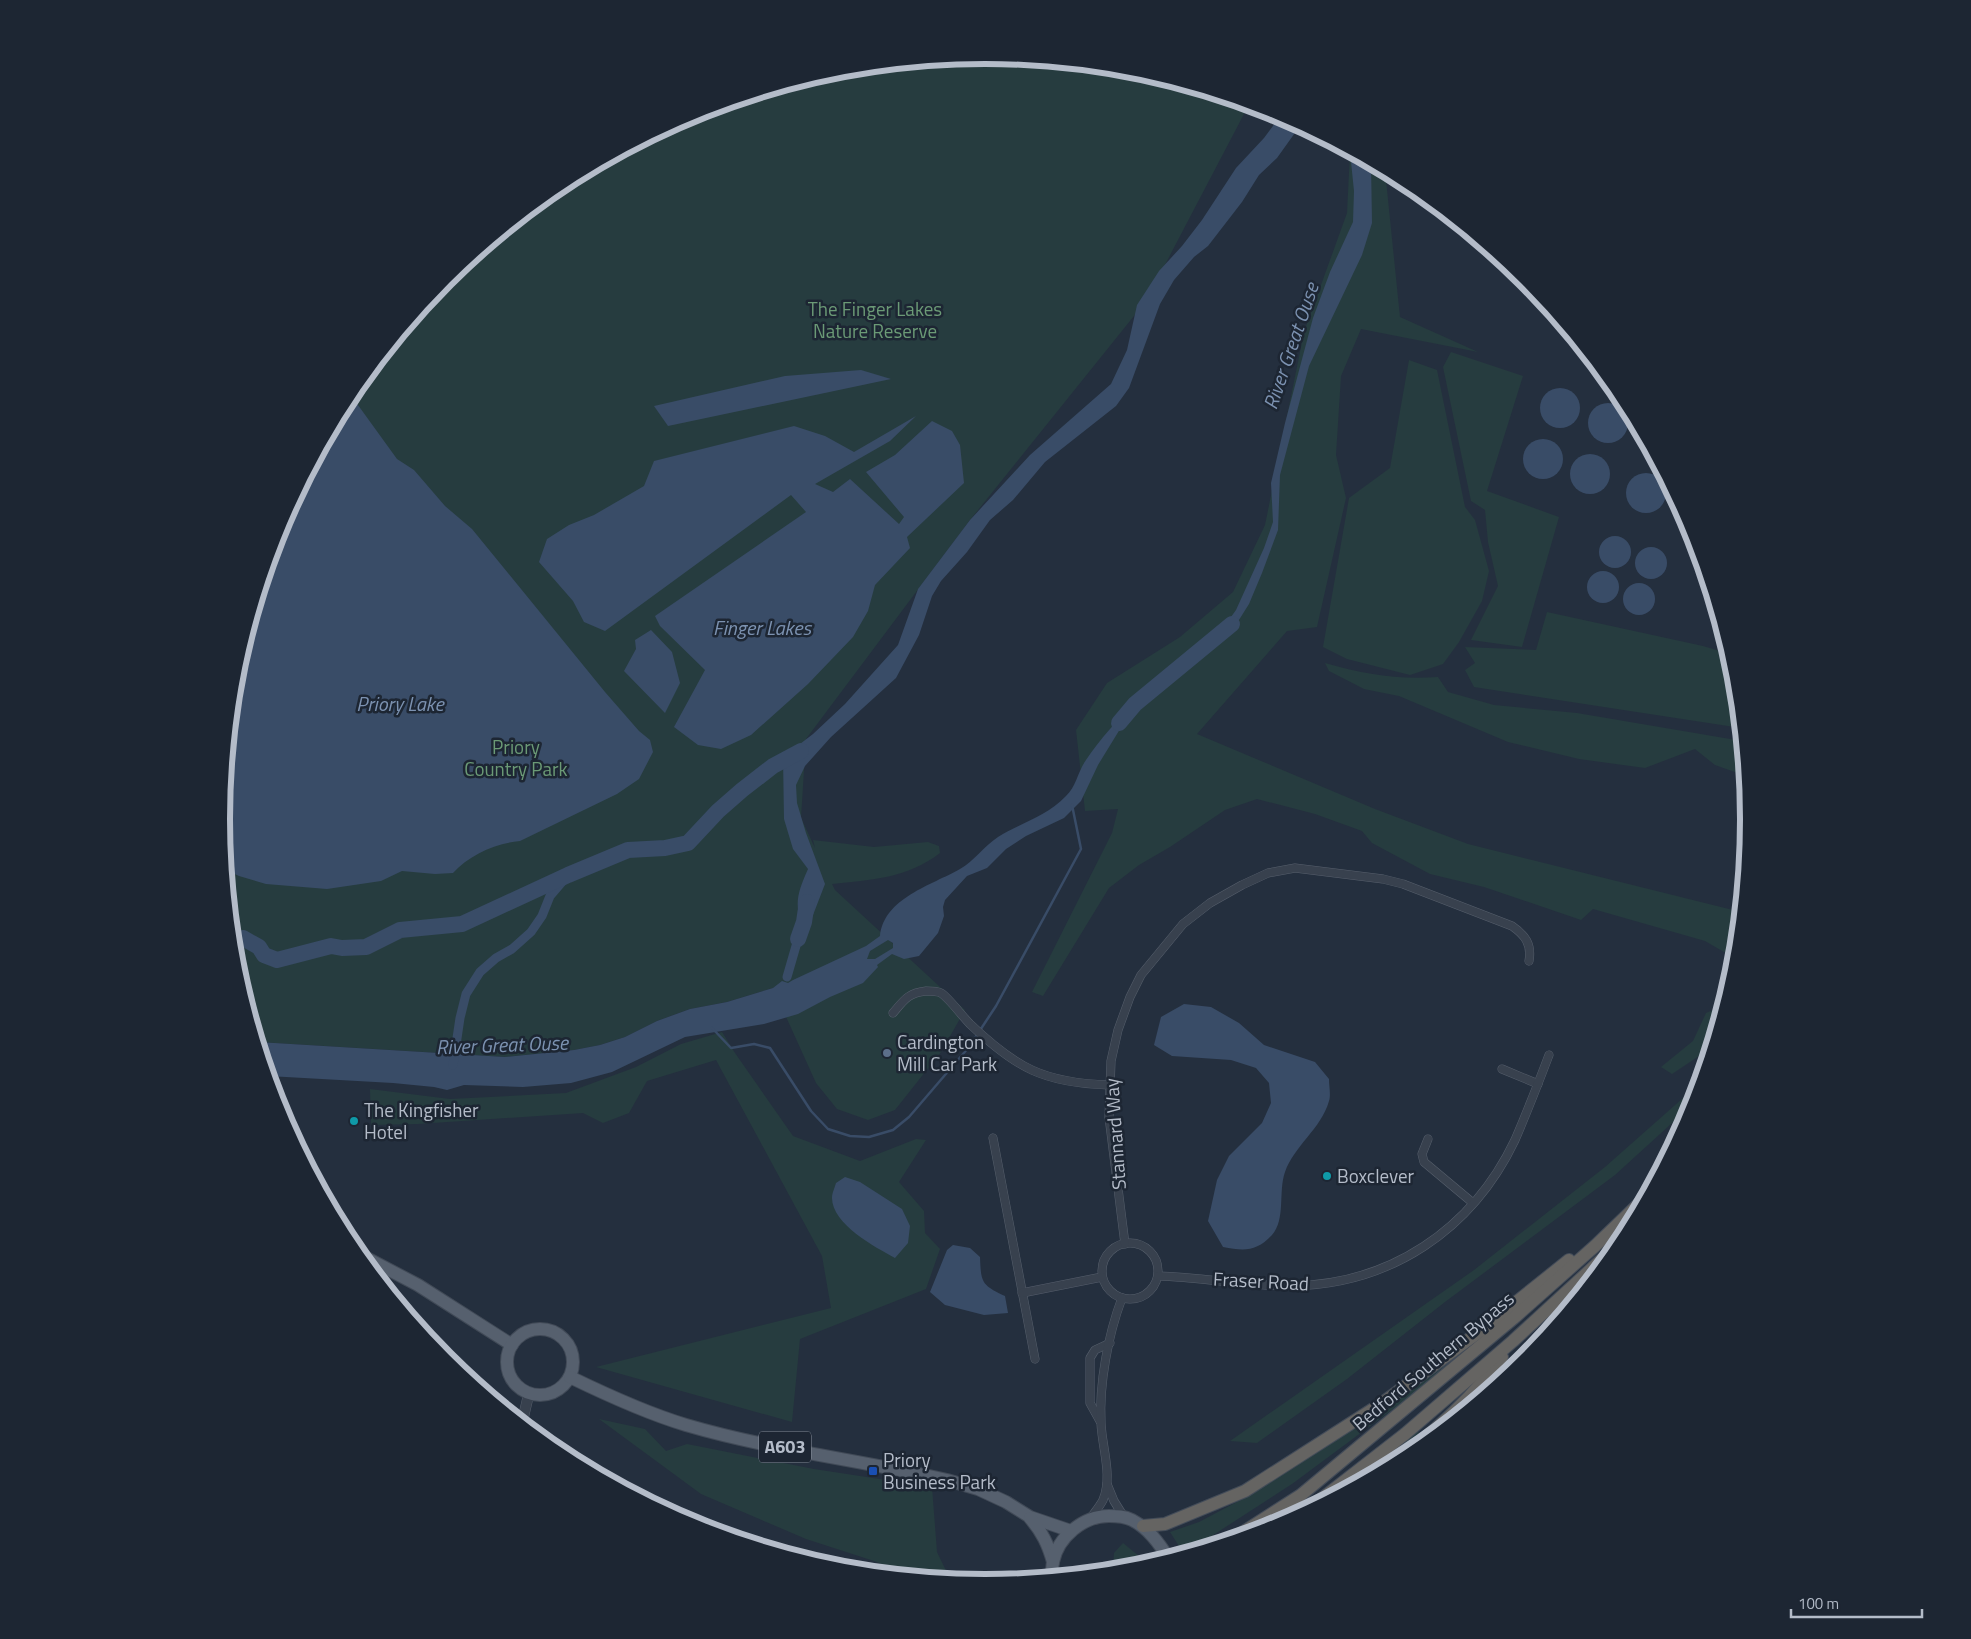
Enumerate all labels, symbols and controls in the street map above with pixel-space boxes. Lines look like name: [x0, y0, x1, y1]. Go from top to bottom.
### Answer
water label: River Great Ouse: [1254, 277, 1327, 413]
park label: The Finger Lakes Nature Reserve: [808, 294, 942, 345]
water label: Finger Lakes: [713, 612, 812, 643]
water label: Priory Lake: [356, 688, 445, 719]
park label: Priory Country Park: [464, 732, 568, 783]
water label: River Great Ouse: [435, 1027, 570, 1062]
place label: Cardington Mill Car Park: [897, 1027, 997, 1078]
marker: Cardington Mill Car Park: [881, 1047, 893, 1059]
street label: Stannard Way: [1096, 1077, 1133, 1191]
place label: The Kingfisher Hotel: [364, 1095, 479, 1146]
marker: The Kingfisher Hotel: [348, 1115, 360, 1127]
place label: Boxclever: [1337, 1161, 1415, 1190]
marker: Boxclever: [1321, 1170, 1333, 1182]
street label: Fraser Road: [1212, 1264, 1310, 1297]
street label: Bedford Southern Bypass: [1345, 1284, 1520, 1437]
road number: A603: [759, 1431, 811, 1462]
place label: Priory Business Park: [883, 1445, 996, 1496]
marker: Priory Business Park: [867, 1465, 879, 1477]
scale bar: [1791, 1586, 1922, 1618]
text: 100 m: [1798, 1592, 1839, 1615]

